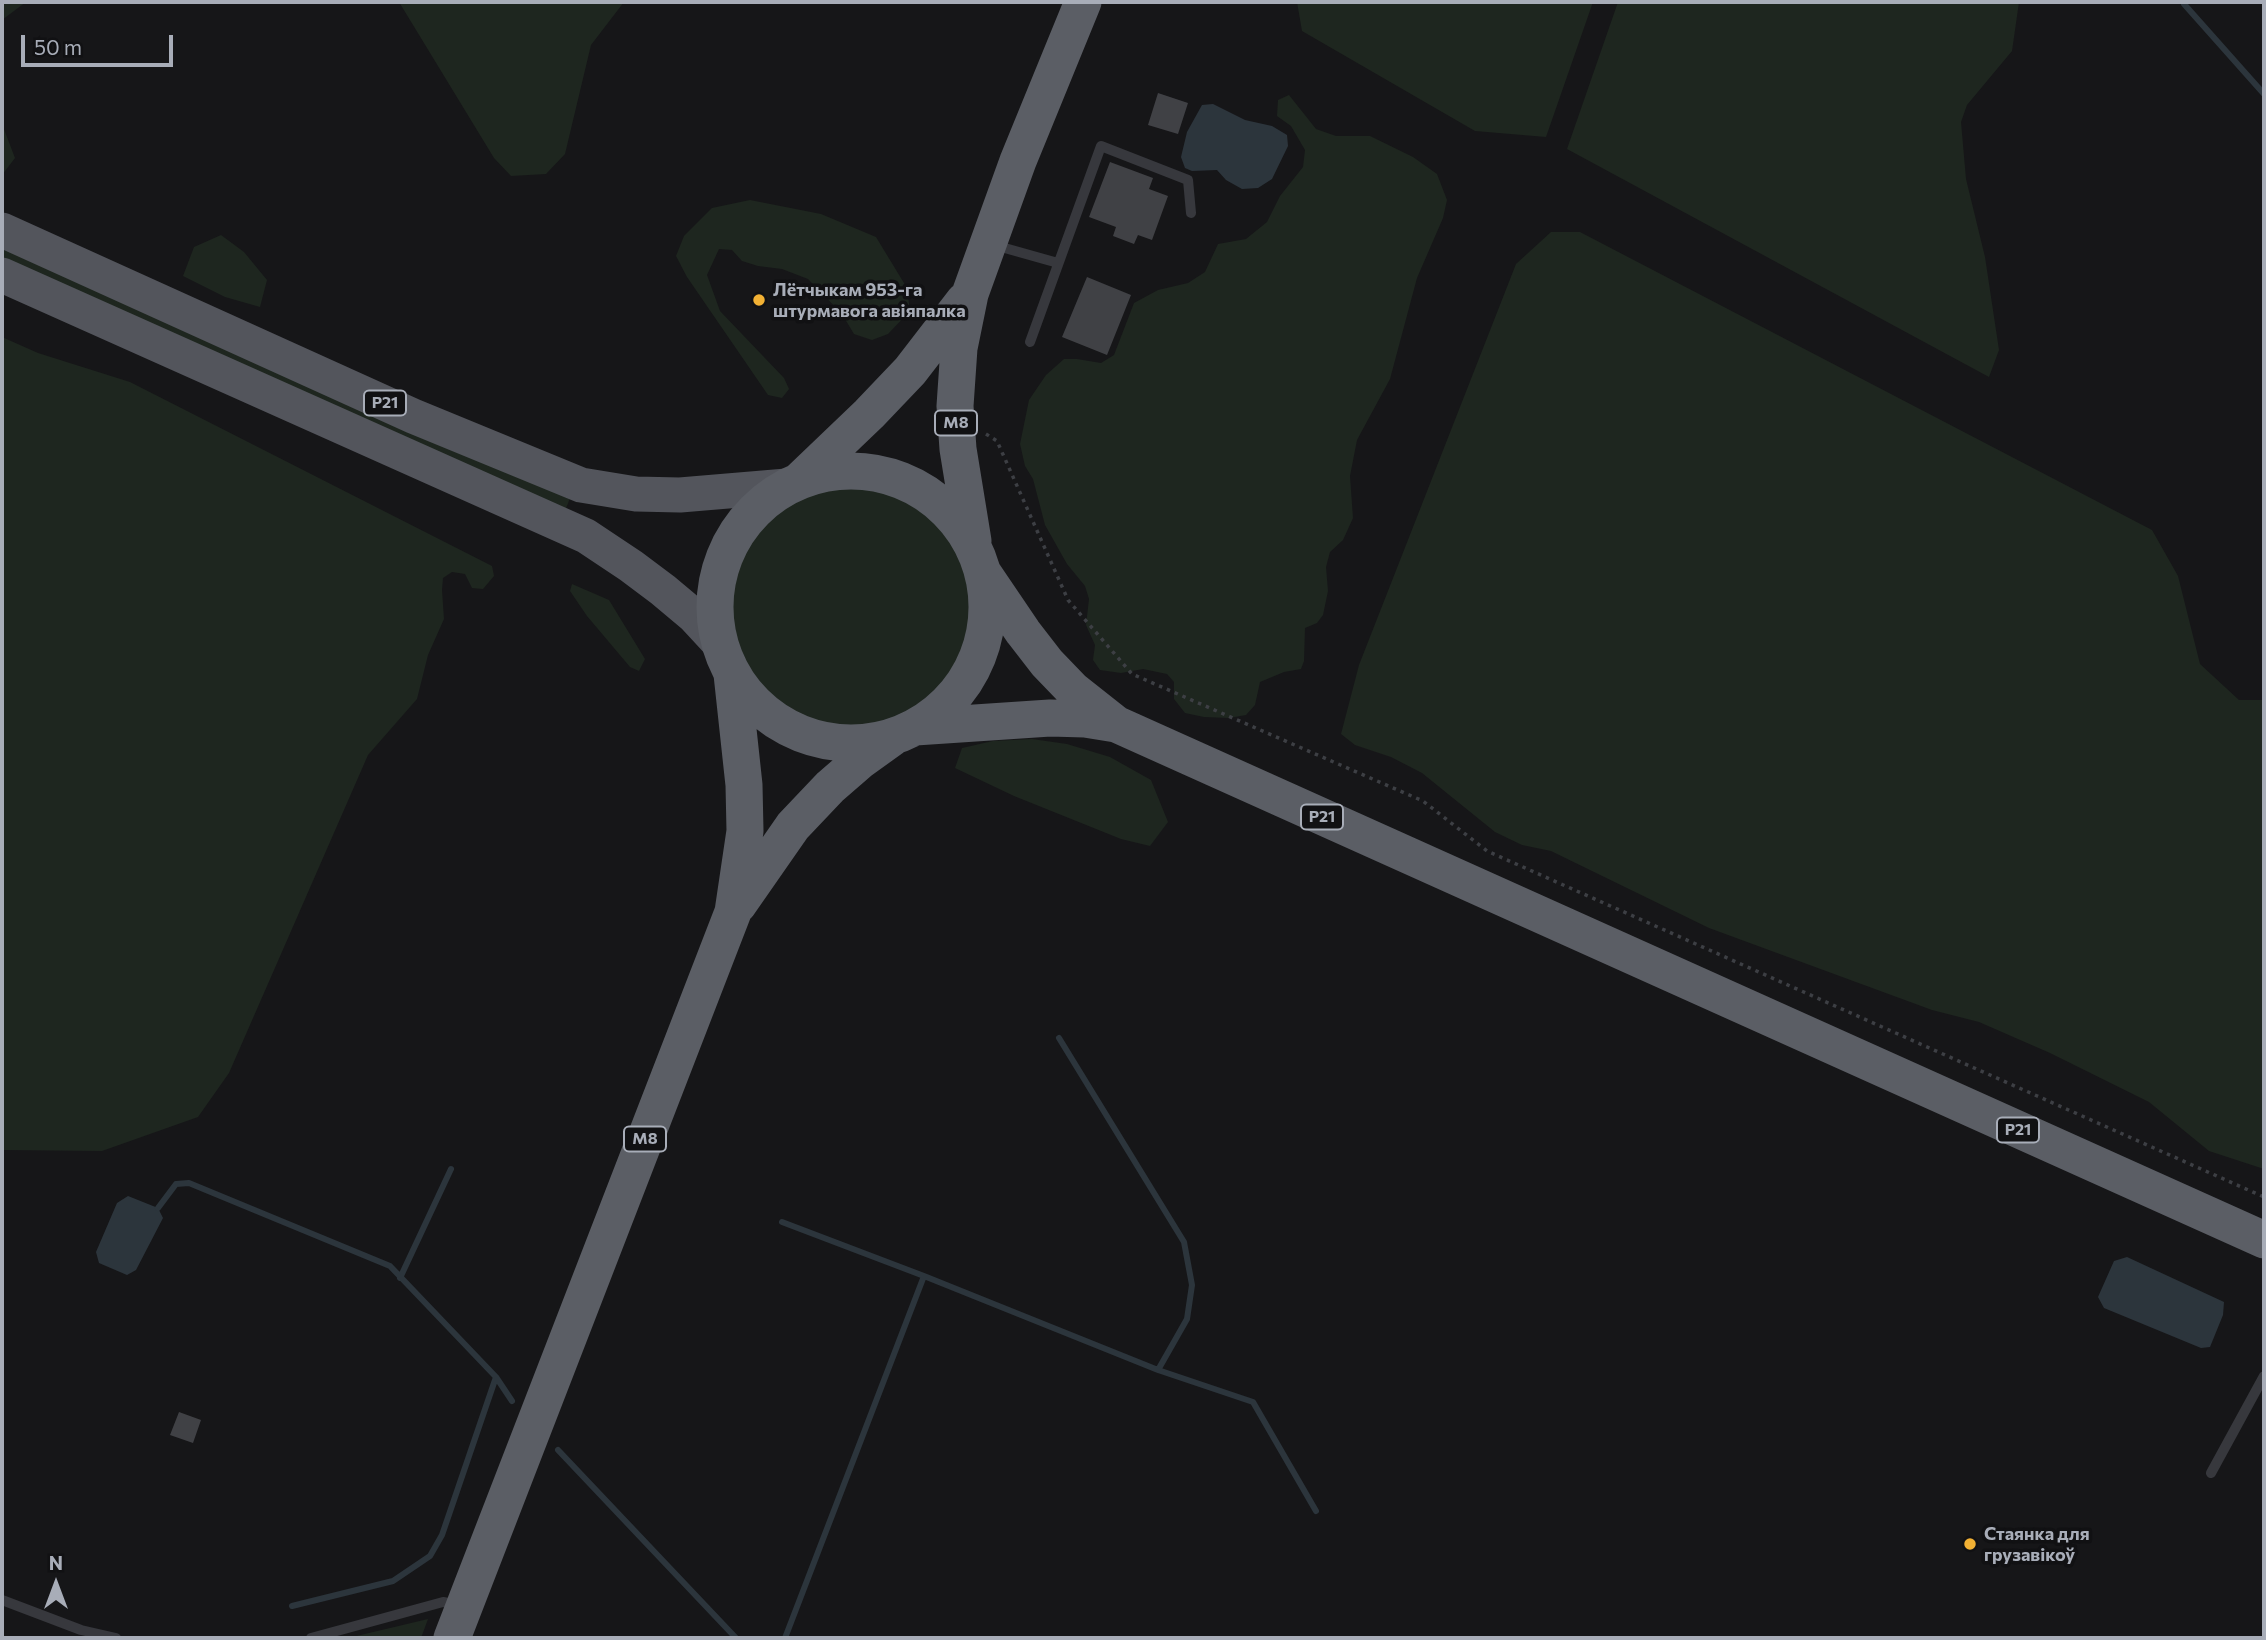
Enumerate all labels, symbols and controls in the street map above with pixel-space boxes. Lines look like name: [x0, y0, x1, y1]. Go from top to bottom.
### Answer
scale bar: [24, 21, 177, 65]
text: 50 m: [34, 34, 82, 59]
place label: Лётчыкам 953-га штурмавога авіяпалка: [773, 279, 966, 322]
marker: Лётчыкам 953-га штурмавога авіяпалка: [751, 292, 767, 308]
road number: Р21: [364, 390, 406, 416]
road number: М8: [935, 410, 977, 436]
road number: Р21: [1301, 804, 1343, 830]
road number: Р21: [1997, 1118, 2039, 1142]
road number: М8: [624, 1126, 666, 1152]
place label: Стаянка для грузавікоў: [1984, 1523, 2090, 1566]
marker: Стаянка для грузавікоў: [1962, 1536, 1978, 1552]
north arrow: [21, 1549, 91, 1619]
text: N: [49, 1551, 63, 1574]

